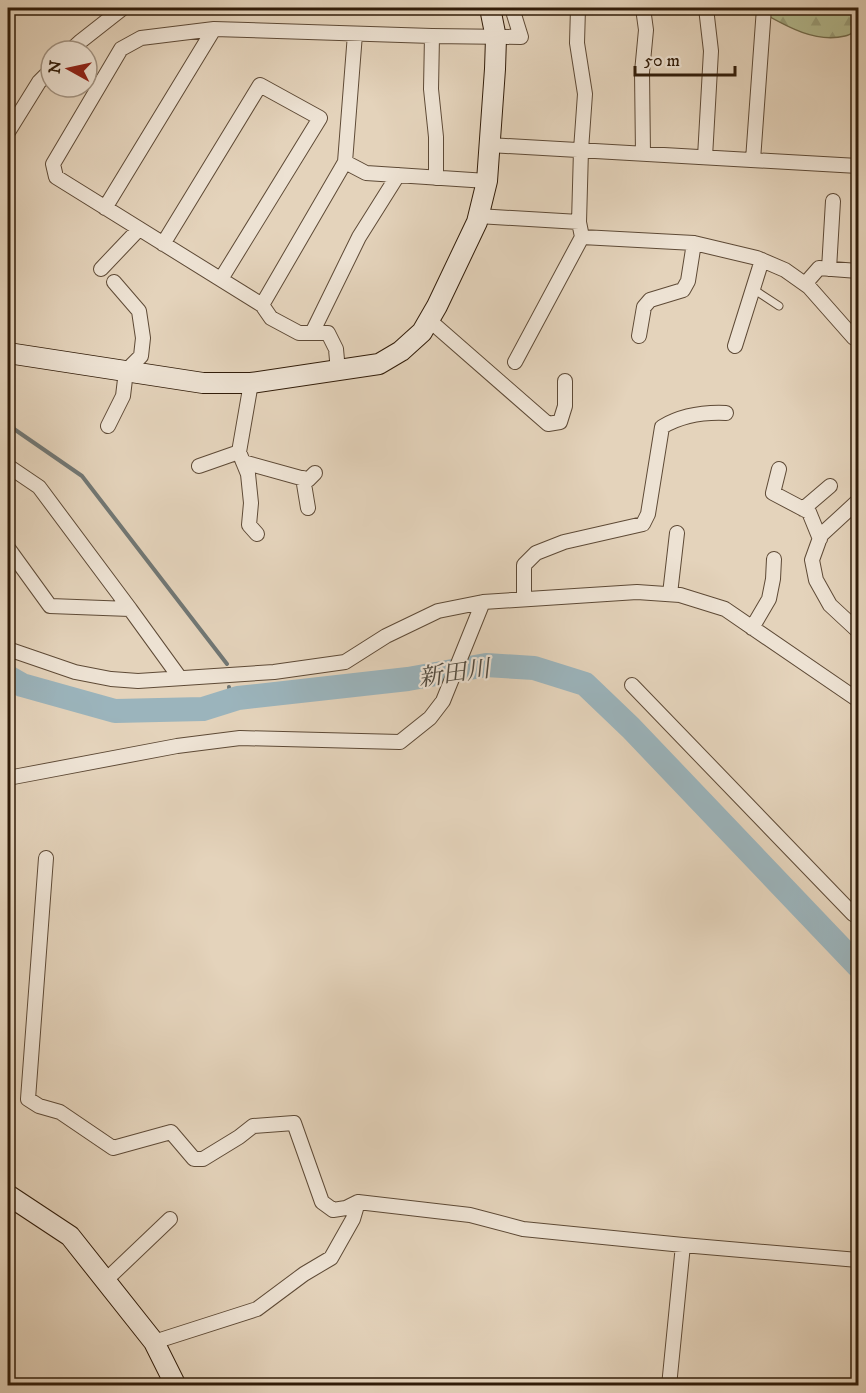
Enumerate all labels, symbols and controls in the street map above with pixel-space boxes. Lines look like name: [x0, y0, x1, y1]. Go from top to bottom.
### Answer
north arrow: [39, 39, 99, 99]
scale bar: [635, 39, 736, 77]
text: 50 m: [644, 50, 680, 72]
text: N: [44, 59, 66, 75]
water label: 新田川: [416, 654, 495, 694]

